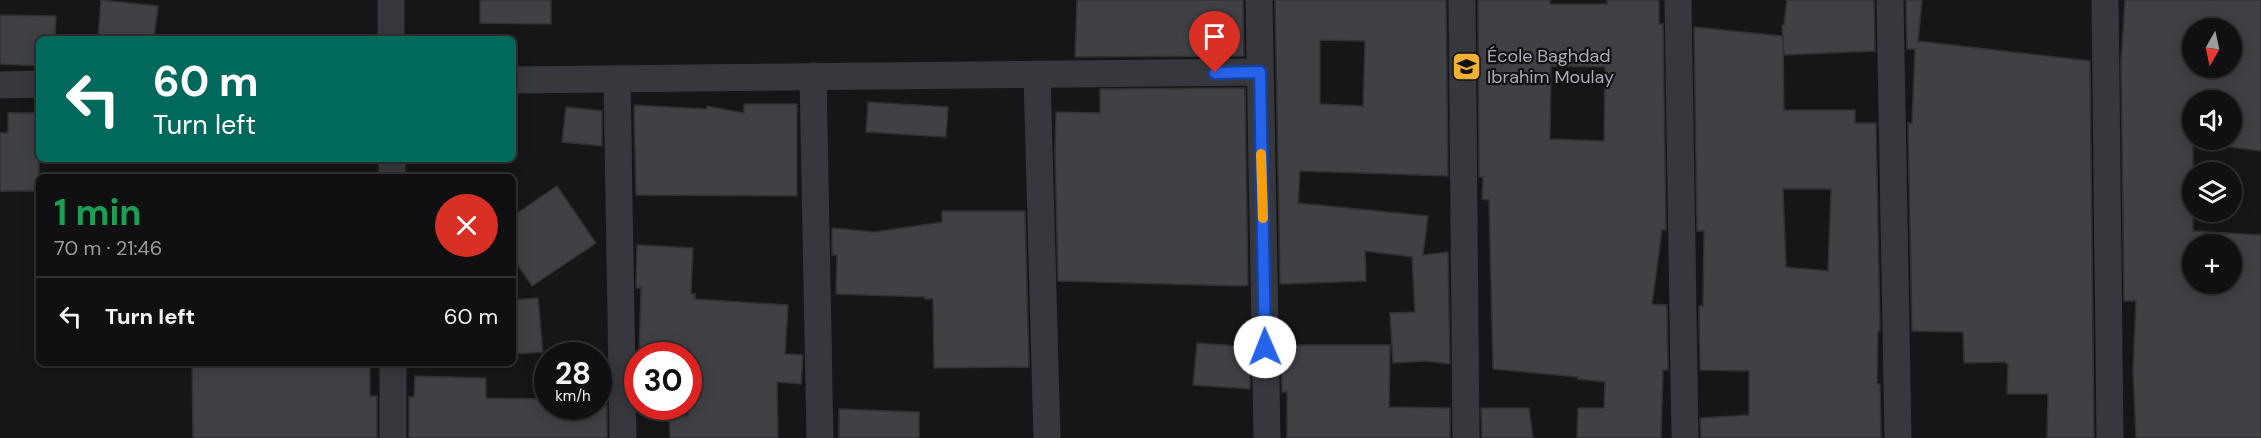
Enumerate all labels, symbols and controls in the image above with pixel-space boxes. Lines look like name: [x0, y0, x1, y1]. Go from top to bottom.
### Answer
pin: [1189, 11, 1240, 73]
north arrow: [2182, 18, 2242, 78]
map controls: [2182, 18, 2242, 294]
icon: arrive: [1198, 20, 1231, 53]
place label: École Baghdad Ibrahim Moulay: [1487, 44, 1614, 89]
school or university icon: École Baghdad Ibrahim Moulay: [1450, 50, 1482, 82]
text: 60 m: [153, 54, 259, 109]
icon: left: [54, 60, 132, 138]
button: sound: [2182, 90, 2242, 150]
text: Turn left: [153, 107, 256, 142]
button: layers: [2182, 162, 2242, 222]
text: 1 min: [54, 189, 142, 236]
button: close: [435, 194, 498, 257]
button: +: [2182, 234, 2242, 294]
text: 70 m · 21:46: [54, 235, 162, 261]
icon: left: [54, 300, 87, 333]
text: Turn left: [105, 302, 195, 331]
text: 60 m: [444, 302, 498, 331]
position arrow: [1233, 315, 1297, 379]
speed limit sign: 30: [624, 342, 702, 420]
text: 28: [555, 354, 591, 393]
text: km/h: [555, 386, 591, 406]

